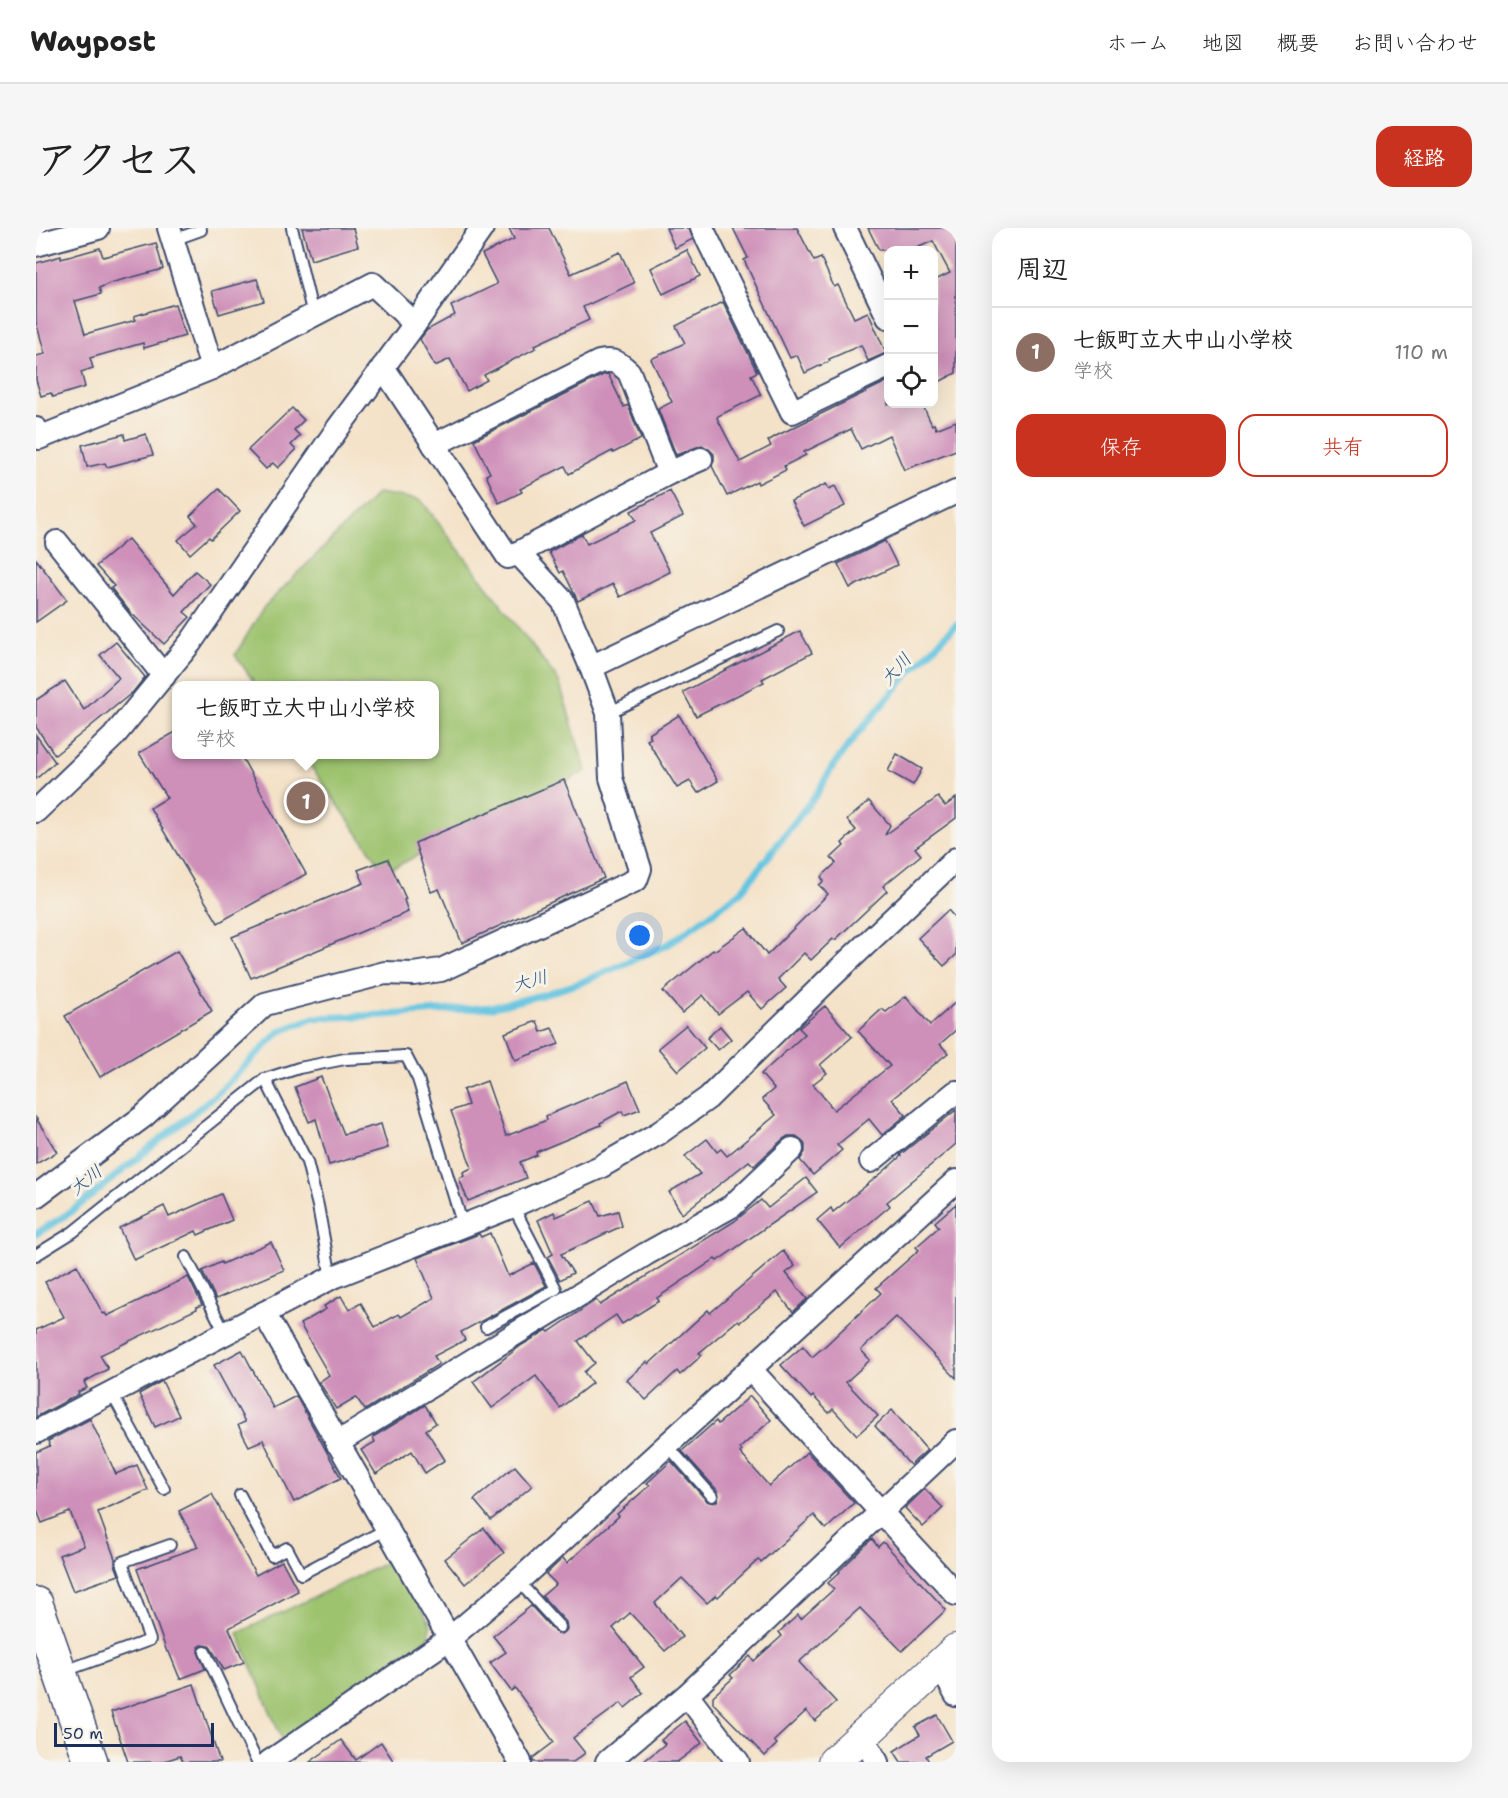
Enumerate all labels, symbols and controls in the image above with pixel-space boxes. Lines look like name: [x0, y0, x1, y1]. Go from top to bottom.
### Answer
text: Waypost: [30, 22, 156, 60]
text: ホーム: [1107, 29, 1169, 57]
text: 地図: [1202, 29, 1244, 57]
text: 概要: [1277, 29, 1319, 57]
text: お問い合わせ: [1352, 29, 1478, 57]
button: 経路: [1376, 126, 1472, 187]
text: アクセス: [36, 131, 201, 187]
map controls: [884, 246, 938, 408]
button: +: [884, 246, 938, 300]
text: 周辺: [1016, 251, 1068, 286]
button: −: [884, 300, 938, 354]
text: 七飯町立大中山小学校: [1073, 325, 1293, 354]
text: 1: [1031, 339, 1040, 365]
text: 110 m: [1394, 339, 1448, 365]
button: locate: [884, 354, 938, 408]
text: 学校: [1073, 357, 1113, 383]
button: 保存: [1016, 414, 1226, 477]
button: 共有: [1238, 414, 1448, 477]
water label: 大川: [875, 648, 917, 690]
popup: [172, 681, 439, 759]
text: 七飯町立大中山小学校: [195, 693, 416, 722]
text: 学校: [195, 725, 235, 751]
pin: 1: [286, 778, 326, 824]
your location: [625, 921, 654, 950]
water label: 大川: [510, 965, 550, 997]
water label: 大川: [64, 1159, 108, 1201]
scale bar: [54, 1720, 214, 1748]
text: 50 m: [63, 1723, 103, 1744]

